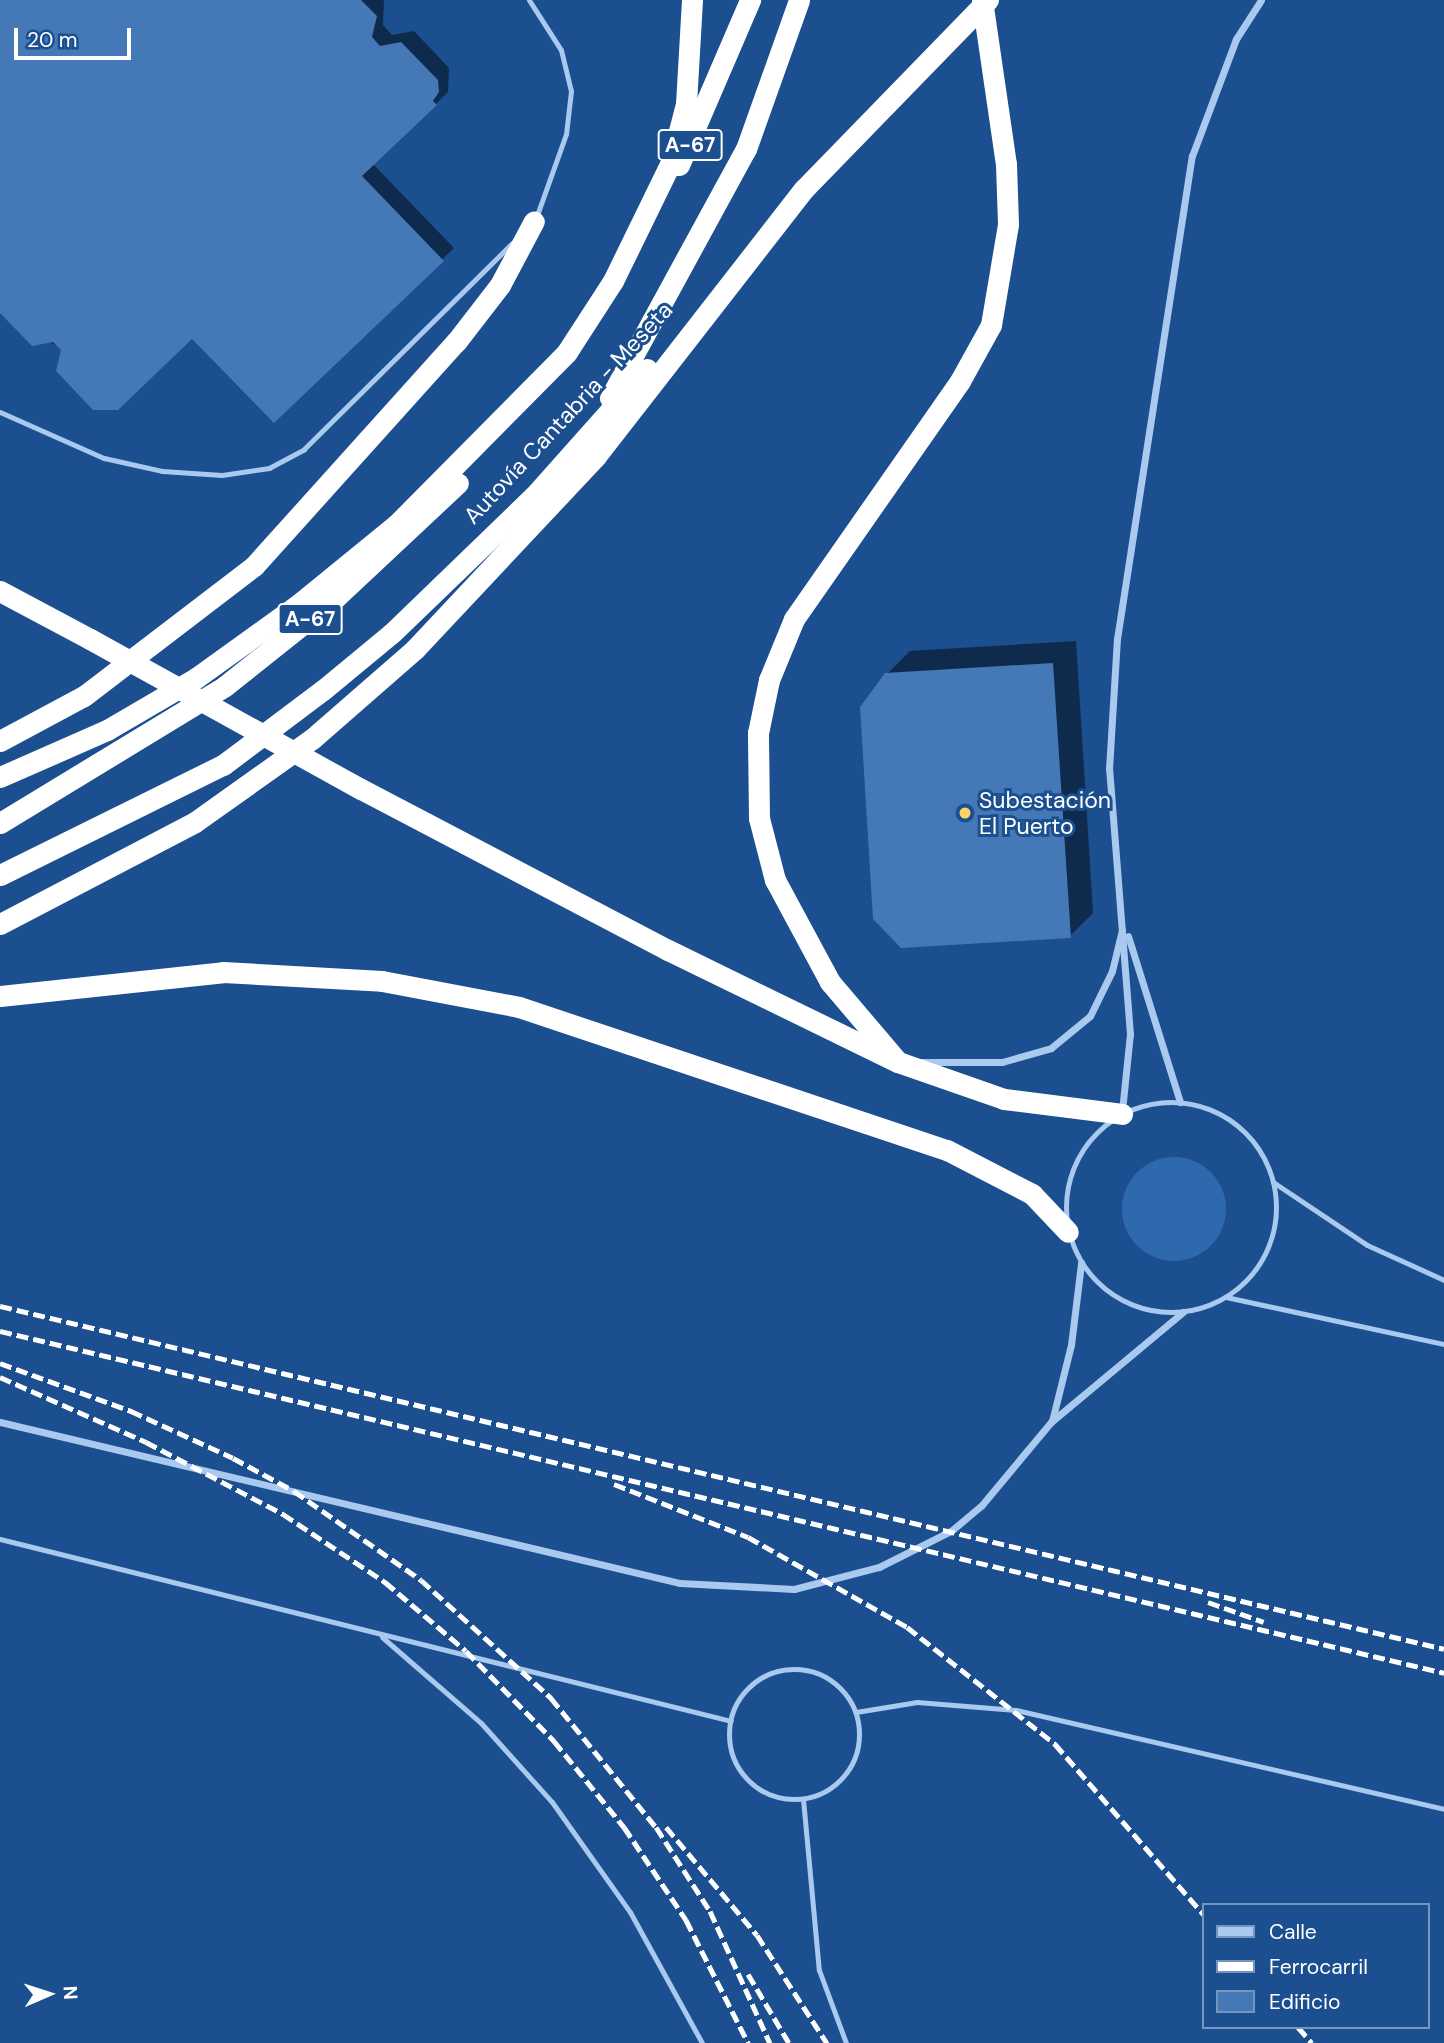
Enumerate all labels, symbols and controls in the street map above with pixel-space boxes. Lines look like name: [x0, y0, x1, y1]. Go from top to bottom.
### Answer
scale bar: [18, 14, 135, 58]
text: 20 m: [27, 26, 78, 54]
road number: A-67: [657, 128, 723, 162]
street label: Autovía Cantabria - Meseta: [458, 296, 678, 530]
road number: A-67: [277, 602, 343, 636]
place label: Subestación El Puerto: [979, 786, 1111, 840]
marker: Subestación El Puerto: [957, 805, 973, 821]
legend: [1202, 1903, 1430, 2029]
text: Calle: [1269, 1918, 1317, 1946]
text: Ferrocarril: [1269, 1953, 1368, 1981]
north arrow: [14, 1959, 84, 2029]
text: N: [58, 1985, 83, 2000]
text: Edificio: [1269, 1988, 1340, 2016]

